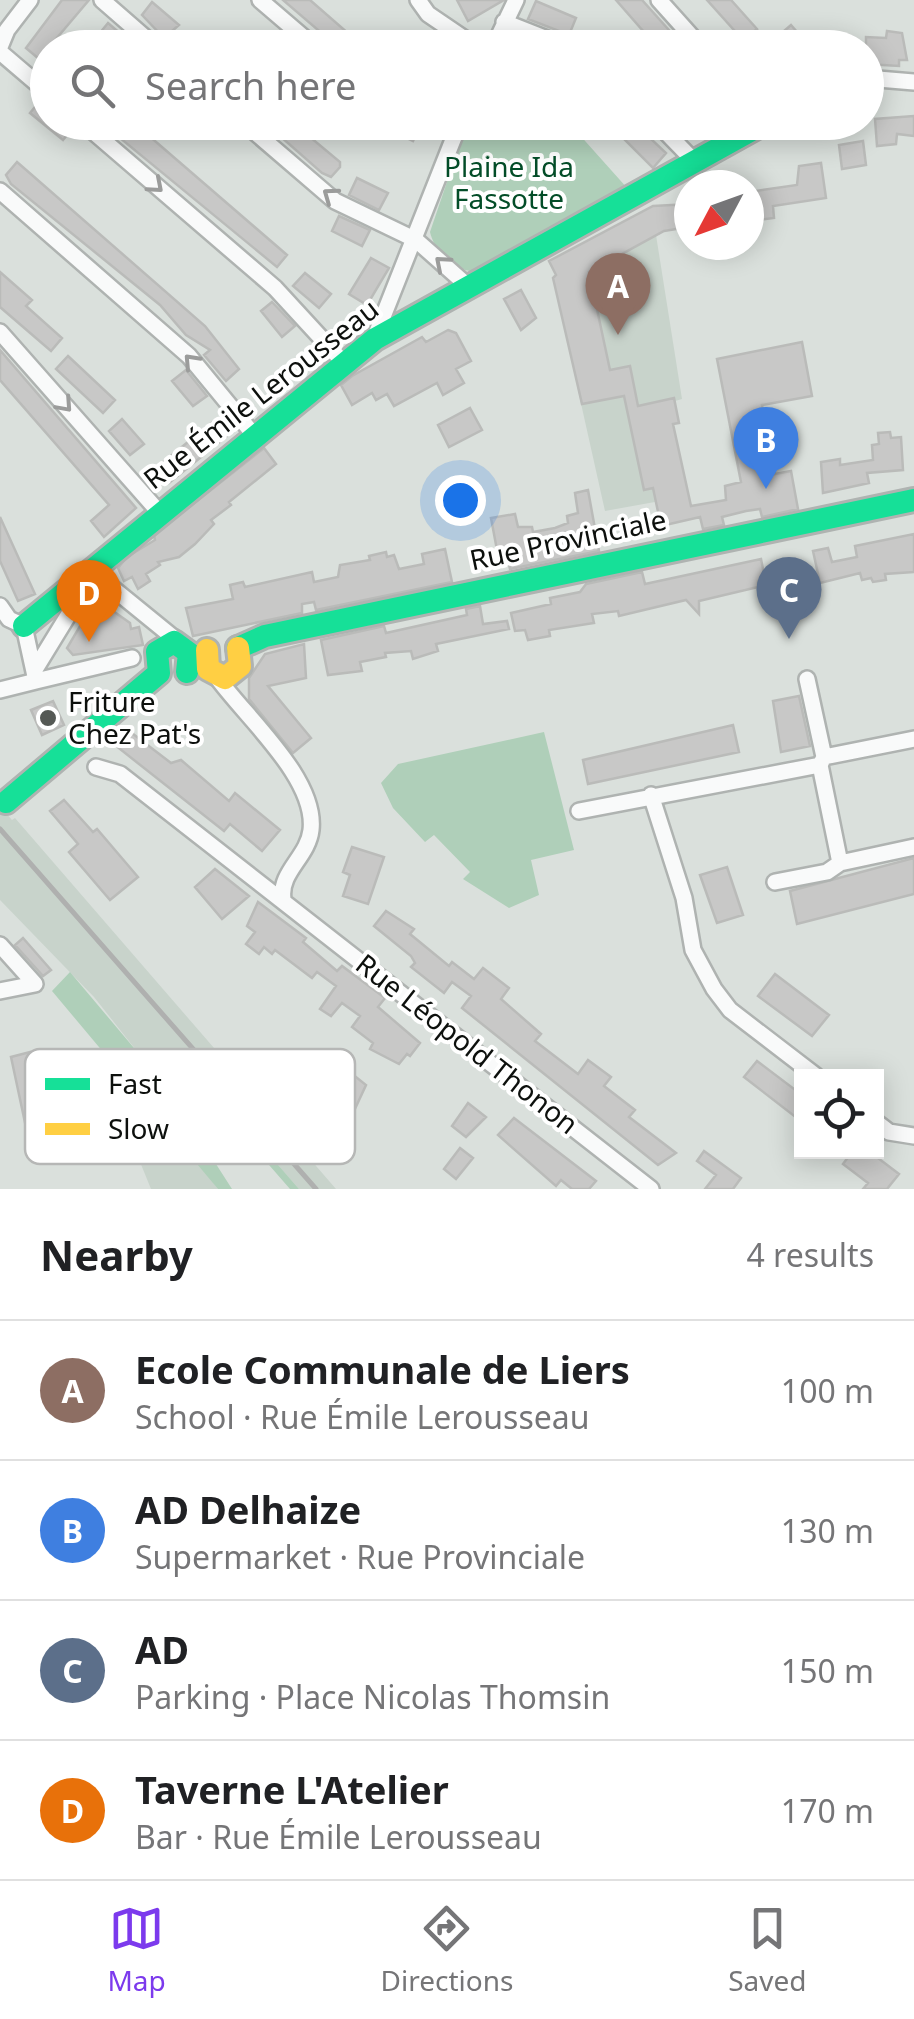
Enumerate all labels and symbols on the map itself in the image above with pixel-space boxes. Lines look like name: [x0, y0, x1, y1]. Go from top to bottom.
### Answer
park label: Plaine Ida Fassotte: [444, 147, 574, 217]
north arrow: [674, 170, 764, 260]
one-way arrow: [145, 174, 163, 192]
one-way arrow: [322, 189, 341, 208]
pin: A: [586, 252, 650, 335]
one-way arrow: [435, 257, 454, 275]
street label: Rue Émile Lerousseau: [135, 289, 386, 497]
one-way arrow: [185, 354, 203, 373]
one-way arrow: [53, 393, 71, 412]
pin: B: [734, 406, 798, 489]
your location: [435, 475, 486, 526]
street label: Rue Provinciale: [466, 500, 670, 578]
pin: C: [756, 556, 822, 639]
pin: D: [56, 560, 122, 642]
place label: Friture Chez Pat's: [68, 682, 201, 752]
marker: Friture Chez Pat's: [37, 707, 59, 729]
street label: Rue Léopold Thonon: [349, 944, 587, 1142]
legend: [25, 1049, 355, 1164]
text: Fast: [108, 1064, 162, 1102]
text: Slow: [108, 1109, 169, 1147]

